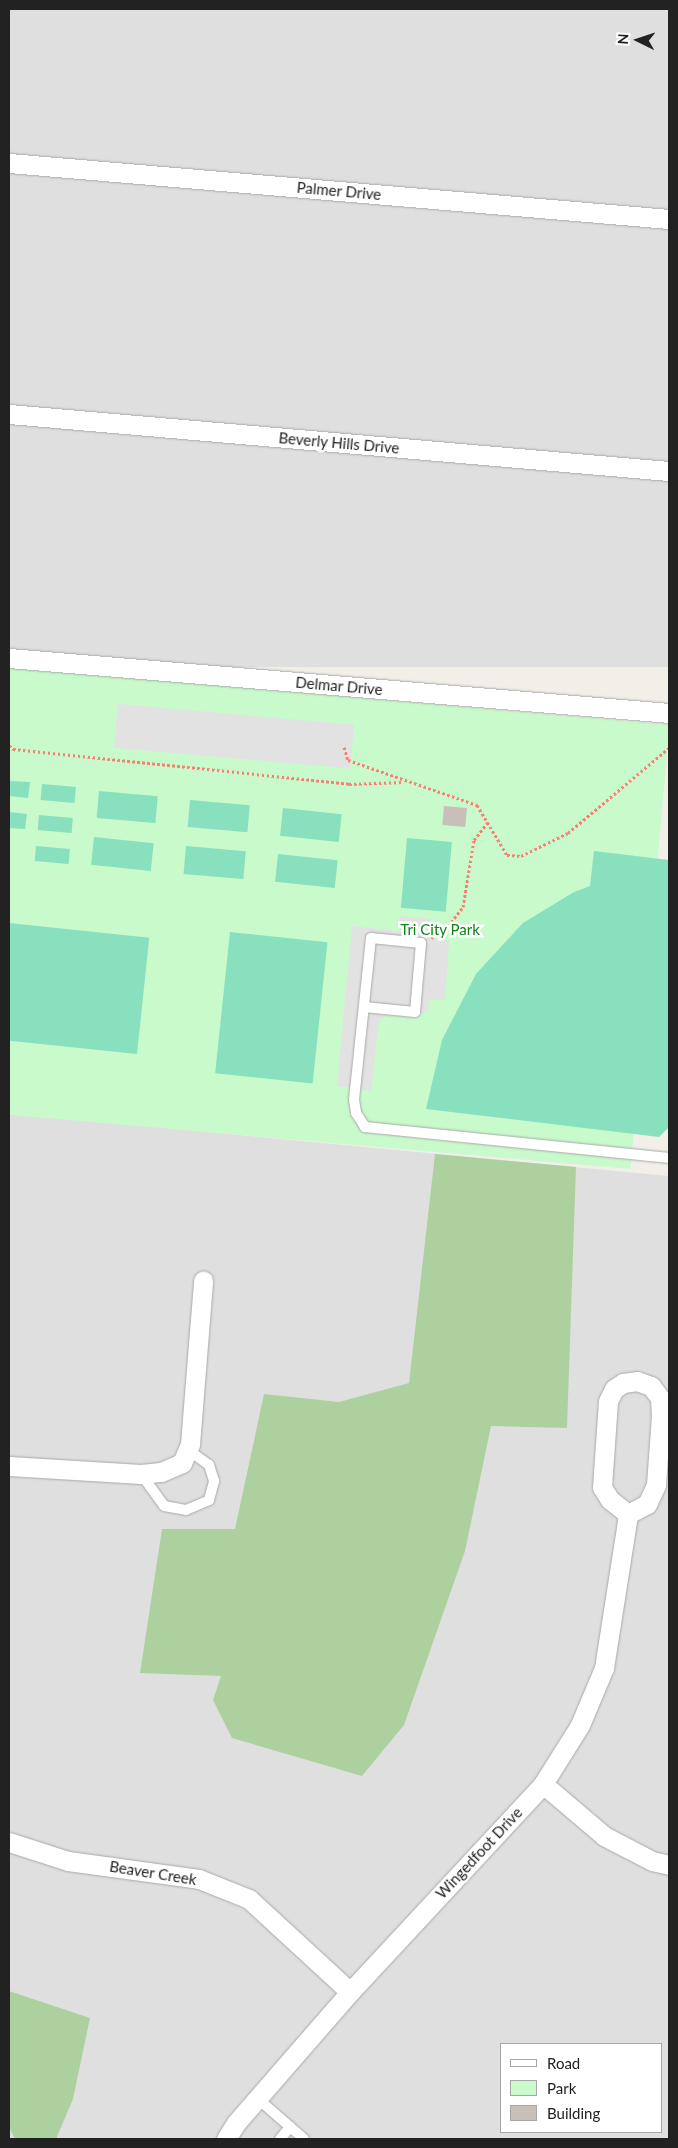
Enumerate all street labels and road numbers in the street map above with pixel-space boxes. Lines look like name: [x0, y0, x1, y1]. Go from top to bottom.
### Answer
street label: Palmer Drive: [296, 178, 382, 204]
street label: Beverly Hills Drive: [278, 429, 400, 457]
street label: Delmar Drive: [295, 673, 383, 699]
street label: Wingedfoot Drive: [432, 1804, 526, 1902]
street label: Beaver Creek: [108, 1857, 198, 1889]

